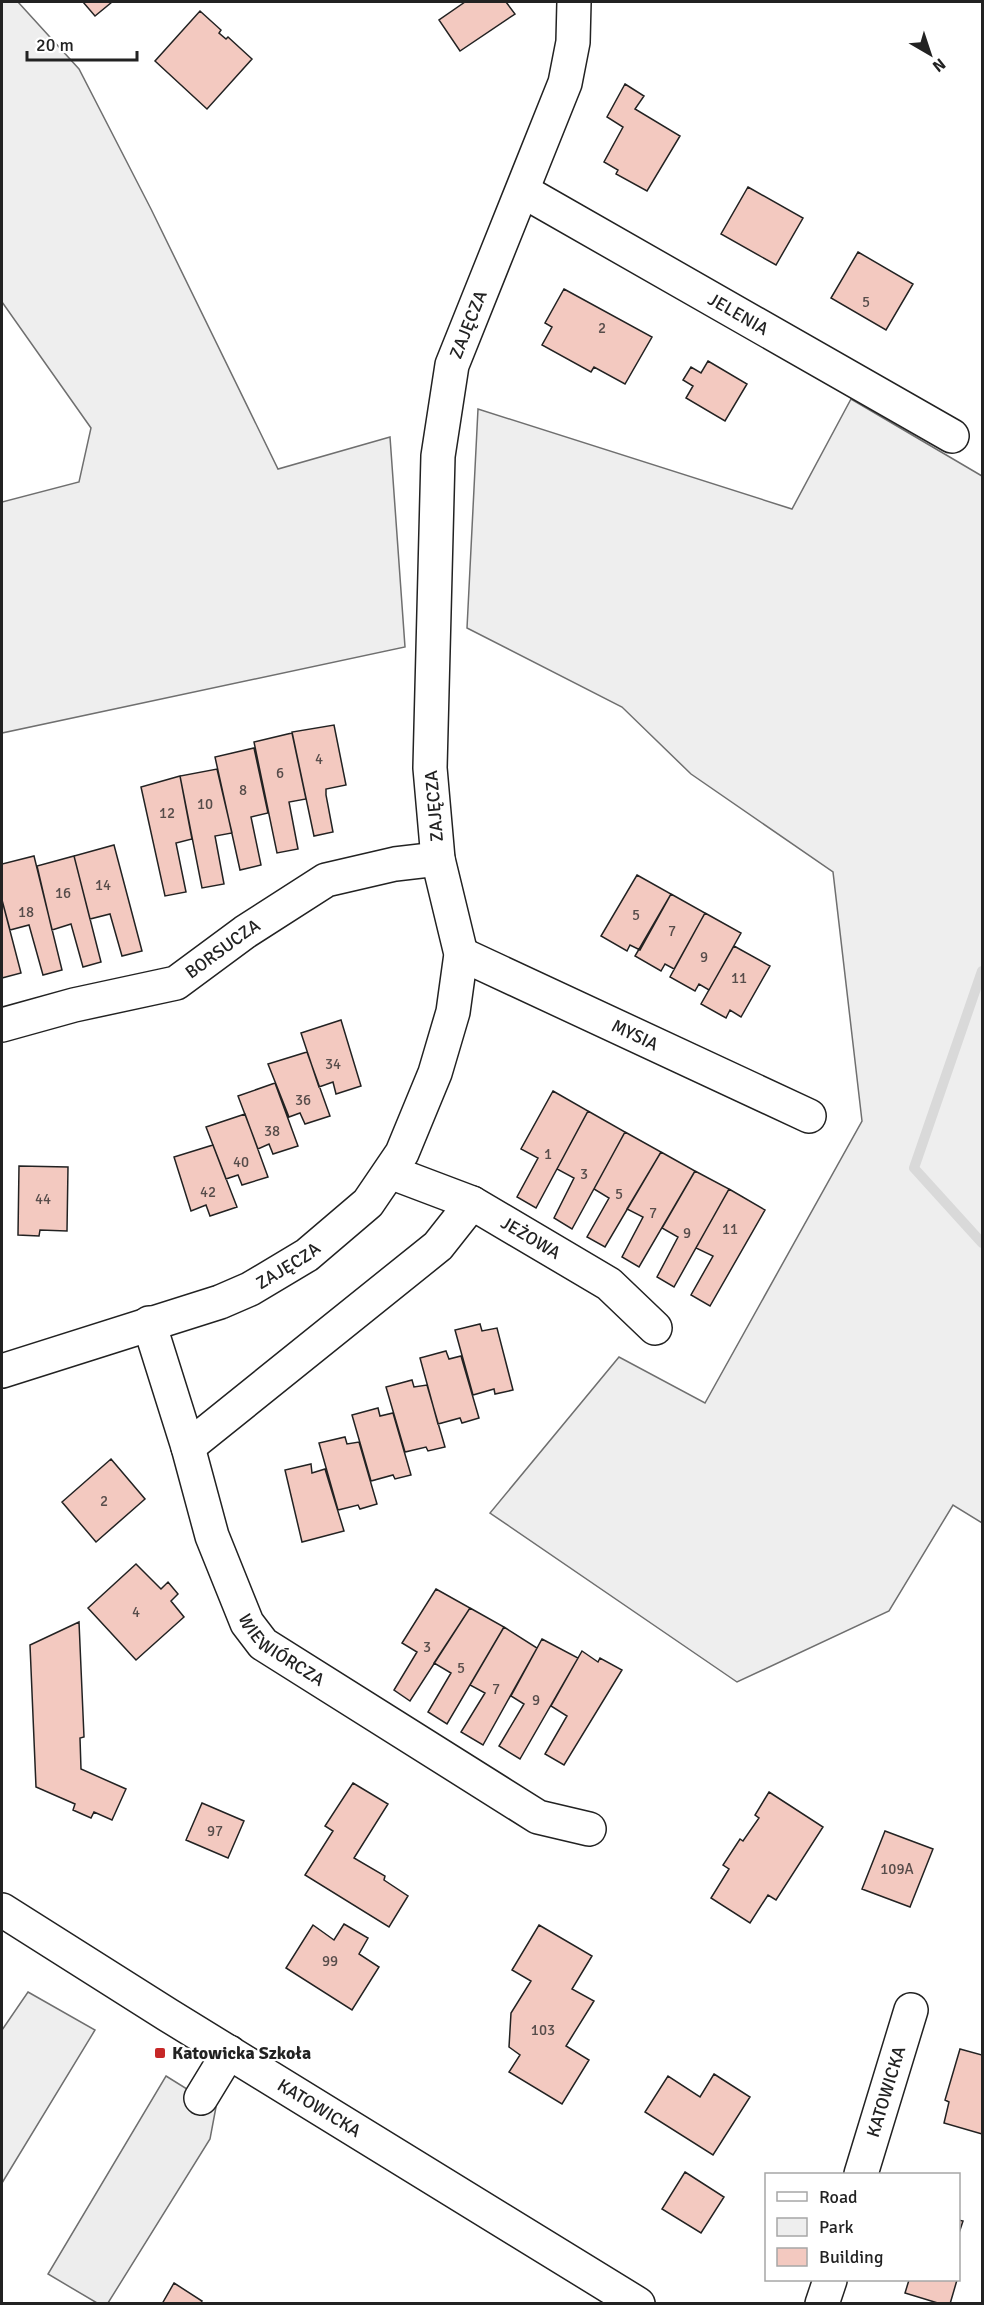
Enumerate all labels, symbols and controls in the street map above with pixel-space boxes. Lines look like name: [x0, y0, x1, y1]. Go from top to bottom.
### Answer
scale bar: [27, 24, 136, 62]
north arrow: [900, 24, 960, 84]
text: 20 m: [36, 34, 74, 56]
text: N: [928, 54, 949, 76]
street label: ZAJĘCZA: [445, 287, 492, 362]
street label: JELENIA: [704, 288, 773, 340]
house number: 5: [862, 293, 870, 311]
house number: 2: [598, 319, 606, 337]
house number: 4: [315, 750, 323, 768]
house number: 6: [276, 764, 284, 782]
street label: ZAJĘCZA: [420, 769, 448, 843]
house number: 8: [239, 781, 247, 799]
house number: 10: [197, 795, 213, 813]
house number: 12: [159, 804, 175, 822]
house number: 14: [95, 876, 111, 894]
house number: 16: [55, 884, 71, 902]
house number: 18: [18, 903, 34, 921]
house number: 5: [632, 906, 640, 924]
street label: BORSUCZA: [181, 914, 264, 983]
house number: 7: [668, 922, 676, 940]
house number: 9: [700, 948, 708, 966]
house number: 11: [731, 969, 747, 987]
street label: MYSIA: [608, 1015, 662, 1055]
house number: 34: [325, 1055, 341, 1073]
house number: 36: [295, 1091, 311, 1109]
house number: 38: [264, 1122, 280, 1140]
house number: 1: [544, 1145, 552, 1163]
house number: 40: [233, 1153, 249, 1171]
house number: 3: [580, 1165, 588, 1183]
house number: 42: [200, 1183, 216, 1201]
house number: 5: [615, 1185, 623, 1203]
house number: 44: [35, 1190, 51, 1208]
house number: 7: [649, 1204, 657, 1222]
street label: JEŻOWA: [497, 1212, 565, 1264]
house number: 11: [722, 1220, 738, 1238]
house number: 9: [683, 1224, 691, 1242]
street label: ZAJĘCZA: [252, 1237, 325, 1294]
house number: 2: [100, 1492, 108, 1510]
house number: 4: [132, 1603, 140, 1621]
street label: WIEWIÓRCZA: [233, 1611, 329, 1691]
house number: 3: [423, 1638, 431, 1656]
house number: 5: [457, 1659, 465, 1677]
house number: 7: [492, 1680, 500, 1698]
house number: 9: [532, 1691, 540, 1709]
house number: 97: [207, 1822, 223, 1840]
house number: 109A: [880, 1860, 914, 1878]
house number: 99: [322, 1952, 338, 1970]
house number: 103: [531, 2021, 555, 2039]
place label: Katowicka Szkoła: [172, 2042, 311, 2064]
street label: KATOWICKA: [862, 2044, 910, 2140]
marker: Katowicka Szkoła: [153, 2046, 167, 2060]
street label: KATOWICKA: [273, 2074, 365, 2142]
legend: [765, 2173, 960, 2281]
text: Road: [819, 2186, 858, 2208]
text: Park: [819, 2216, 854, 2238]
text: Building: [819, 2246, 883, 2268]

